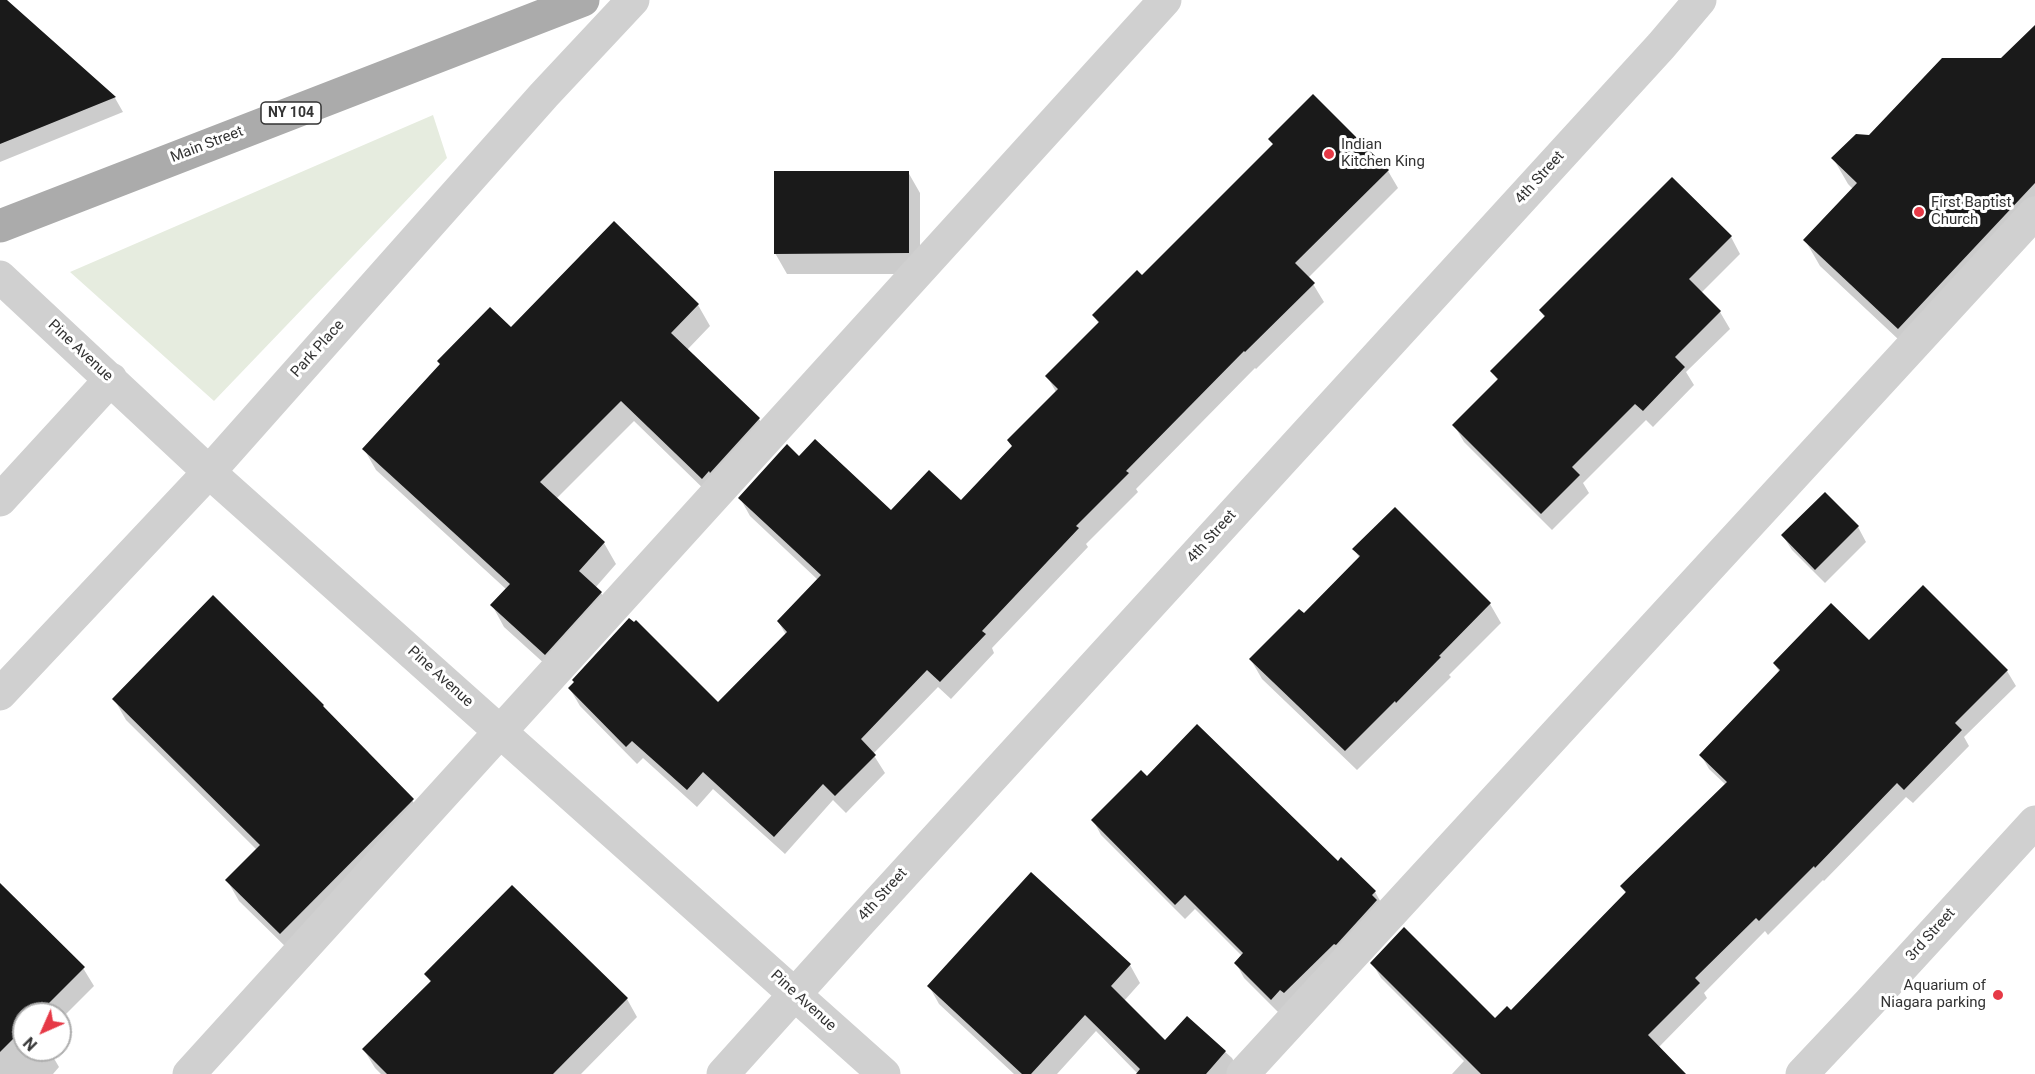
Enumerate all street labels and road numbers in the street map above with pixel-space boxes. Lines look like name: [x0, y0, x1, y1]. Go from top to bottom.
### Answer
road number: NY 104: [261, 102, 321, 124]
street label: Main Street: [168, 123, 246, 167]
street label: 4th Street: [1512, 148, 1568, 208]
street label: Pine Avenue: [44, 316, 116, 386]
street label: Park Place: [288, 317, 348, 381]
street label: 4th Street: [1184, 507, 1240, 567]
street label: Pine Avenue: [403, 643, 477, 711]
street label: 4th Street: [855, 865, 911, 925]
street label: 3rd Street: [1903, 905, 1959, 965]
street label: Pine Avenue: [766, 967, 840, 1035]

